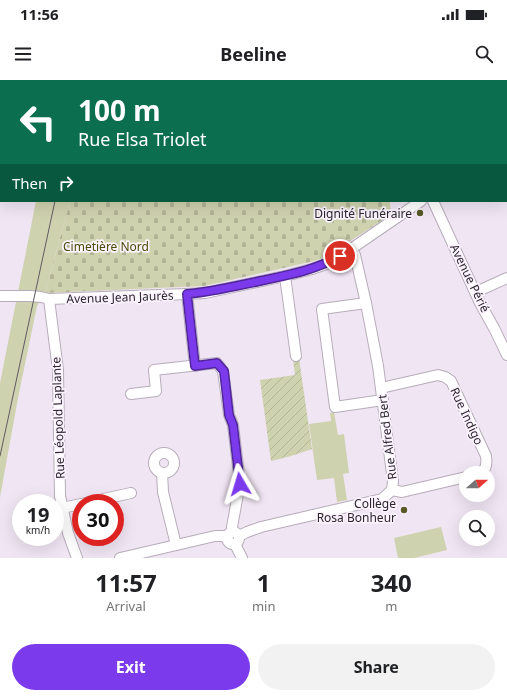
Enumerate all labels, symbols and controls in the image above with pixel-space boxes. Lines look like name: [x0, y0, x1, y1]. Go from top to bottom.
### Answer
text: 11:56: [20, 4, 59, 24]
text: Beeline: [220, 42, 287, 66]
icon: menu: [12, 43, 34, 65]
icon: search: [473, 43, 495, 65]
text: 100 m: [78, 91, 161, 129]
icon: left: [12, 96, 64, 148]
text: Rue Elsa Triolet: [78, 127, 207, 151]
icon: right: [55, 172, 77, 194]
text: Then: [12, 173, 47, 193]
place label: Dignité Funéraire: [314, 205, 412, 222]
marker: Dignité Funéraire: [415, 208, 425, 218]
park label: Cimetière Nord: [63, 238, 149, 255]
pin: [323, 239, 357, 273]
street label: Avenue Périé: [446, 241, 494, 315]
icon: arrive: [329, 245, 351, 267]
street label: Avenue Jean Jaurès: [66, 287, 174, 307]
street label: Rue Léopold Laplante: [47, 356, 69, 479]
street label: Rue Indigo: [446, 385, 488, 447]
street label: Rue Alfred Bert: [373, 393, 401, 480]
position arrow: [219, 463, 261, 505]
north arrow: [459, 466, 495, 502]
map controls: [459, 466, 495, 546]
speed limit sign: 30: [72, 494, 124, 546]
place label: Collège Rosa Bonheur: [317, 495, 396, 526]
text: 19: [27, 501, 49, 528]
marker: Collège Rosa Bonheur: [399, 505, 409, 515]
button: search: [459, 510, 495, 546]
text: km/h: [26, 523, 50, 537]
text: 11:57: [95, 566, 157, 599]
text: 1: [257, 566, 271, 599]
text: 340: [371, 566, 412, 599]
text: Arrival: [106, 597, 146, 615]
text: min: [252, 597, 275, 615]
text: m: [385, 597, 397, 615]
button: Exit: [12, 644, 250, 690]
button: Share: [258, 644, 495, 690]

